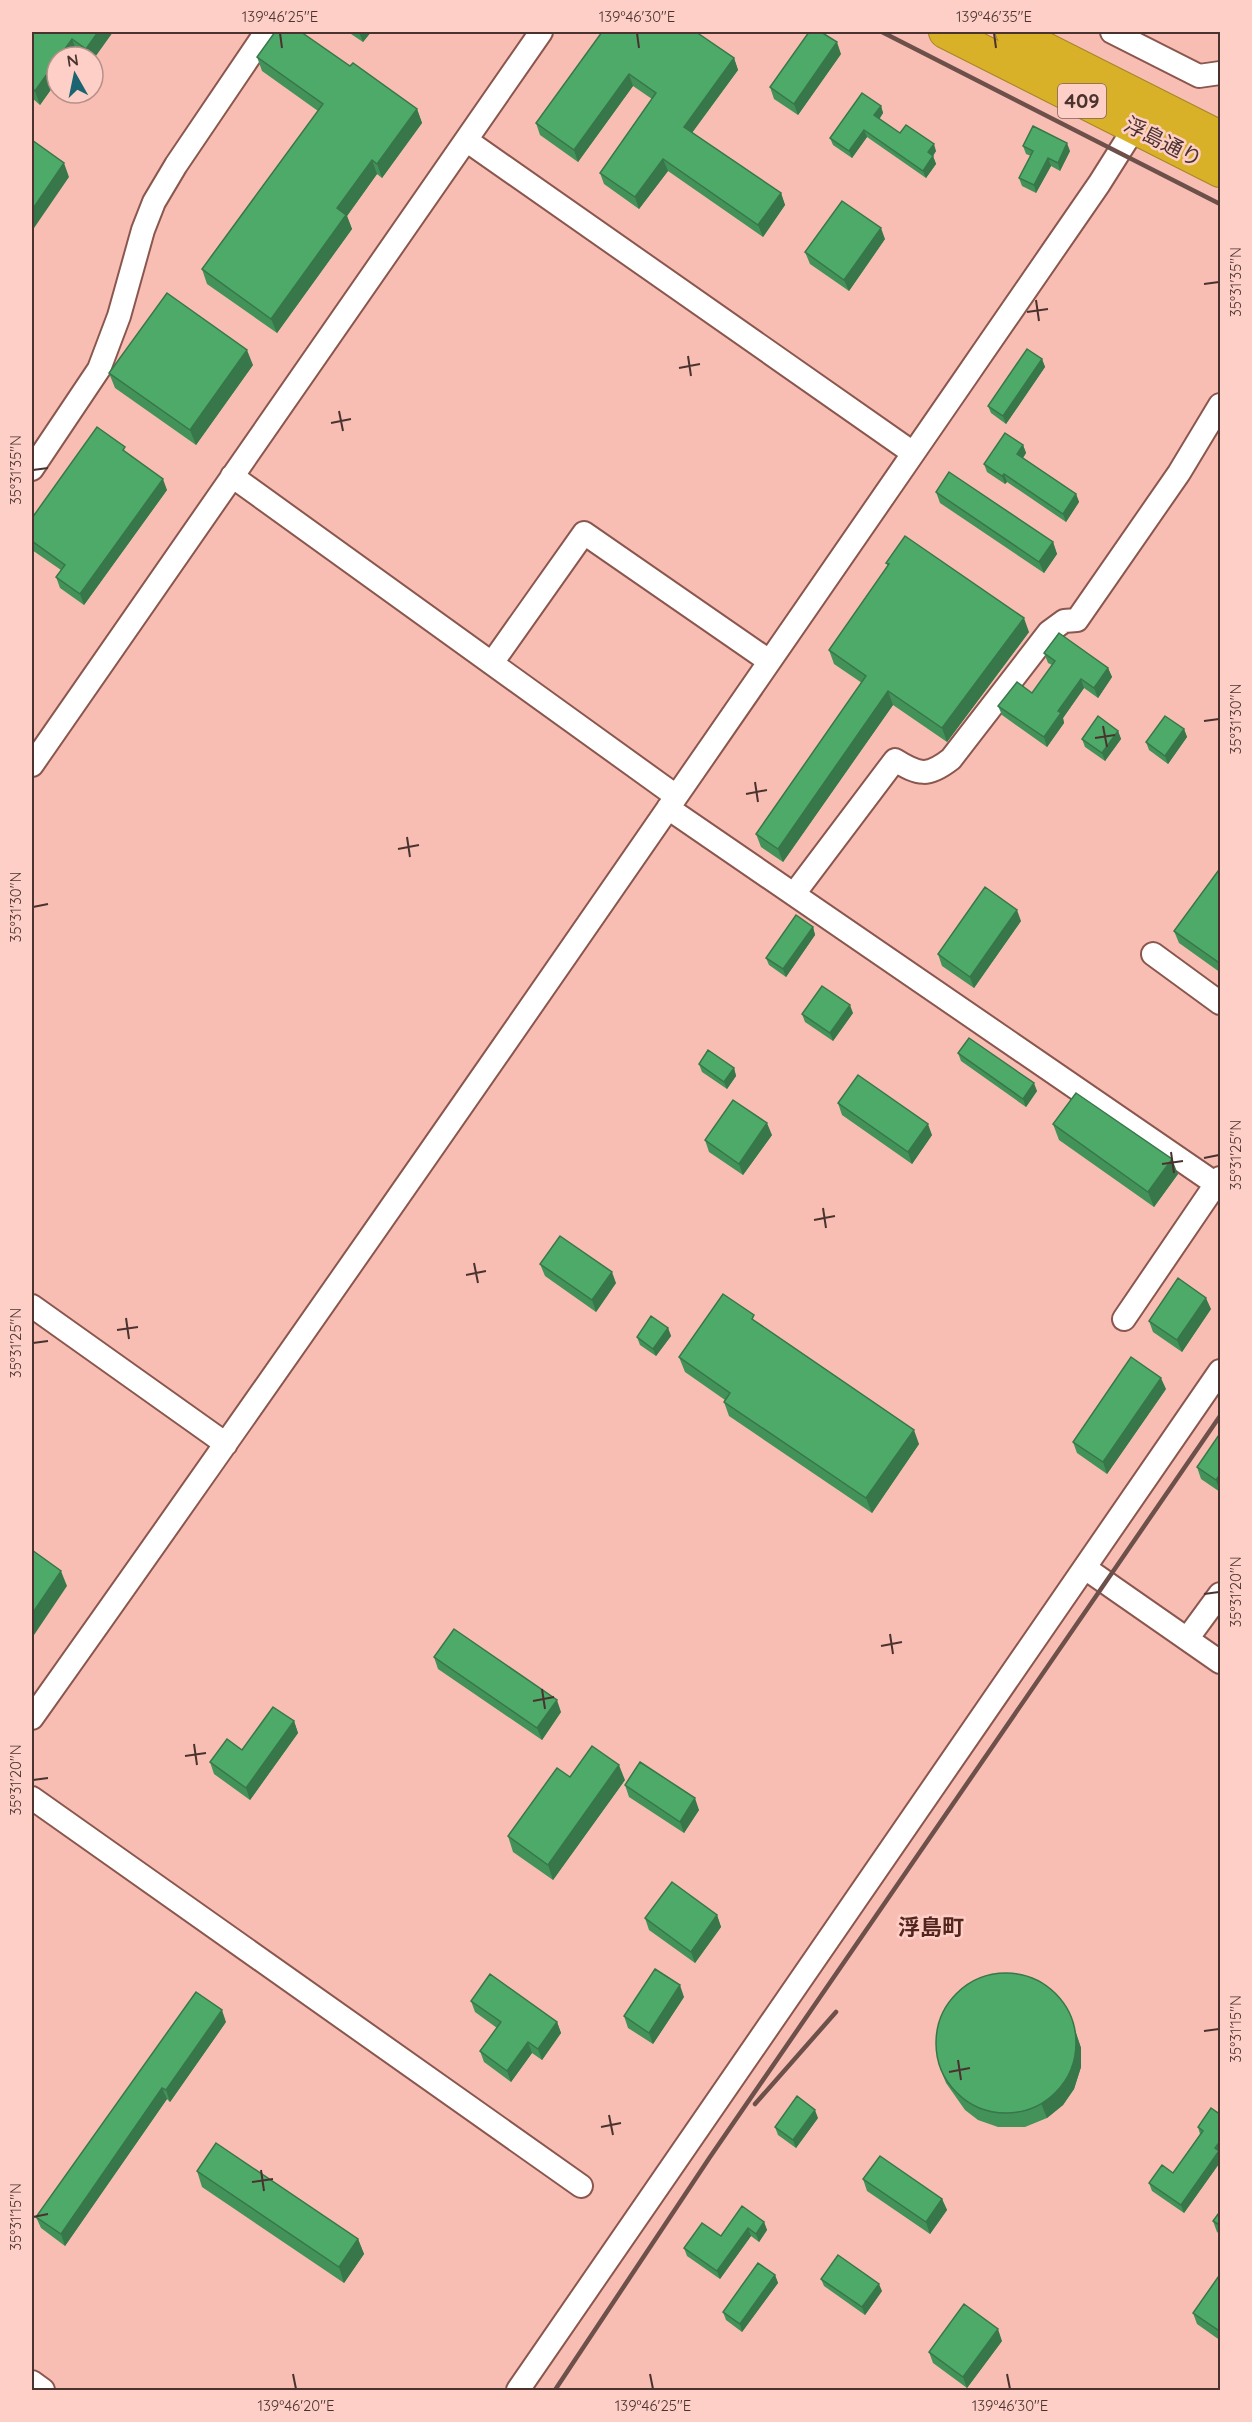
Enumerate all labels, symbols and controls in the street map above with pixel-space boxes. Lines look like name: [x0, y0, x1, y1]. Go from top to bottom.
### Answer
text: 139°46'25"E: [242, 7, 318, 26]
text: 139°46'30"E: [599, 7, 675, 26]
text: 139°46'35"E: [956, 7, 1032, 26]
north arrow: [45, 45, 105, 105]
text: N: [65, 49, 80, 71]
road number: 409: [1058, 84, 1106, 118]
street label: 浮島通り: [1120, 110, 1207, 172]
text: 35°31'35"N: [1226, 247, 1245, 317]
text: 35°31'35"N: [6, 435, 25, 505]
text: 35°31'30"N: [1226, 684, 1245, 754]
text: 35°31'30"N: [6, 872, 25, 942]
text: 35°31'25"N: [1226, 1120, 1245, 1190]
text: 35°31'25"N: [6, 1308, 25, 1378]
text: 35°31'20"N: [1226, 1556, 1245, 1628]
text: 35°31'20"N: [6, 1744, 25, 1816]
district label: 浮島町: [898, 1913, 964, 1941]
text: 35°31'15"N: [1226, 1995, 1245, 2063]
text: 35°31'15"N: [6, 2183, 25, 2251]
text: 139°46'20"E: [257, 2396, 335, 2415]
text: 139°46'25"E: [615, 2396, 691, 2415]
text: 139°46'30"E: [972, 2396, 1048, 2415]

